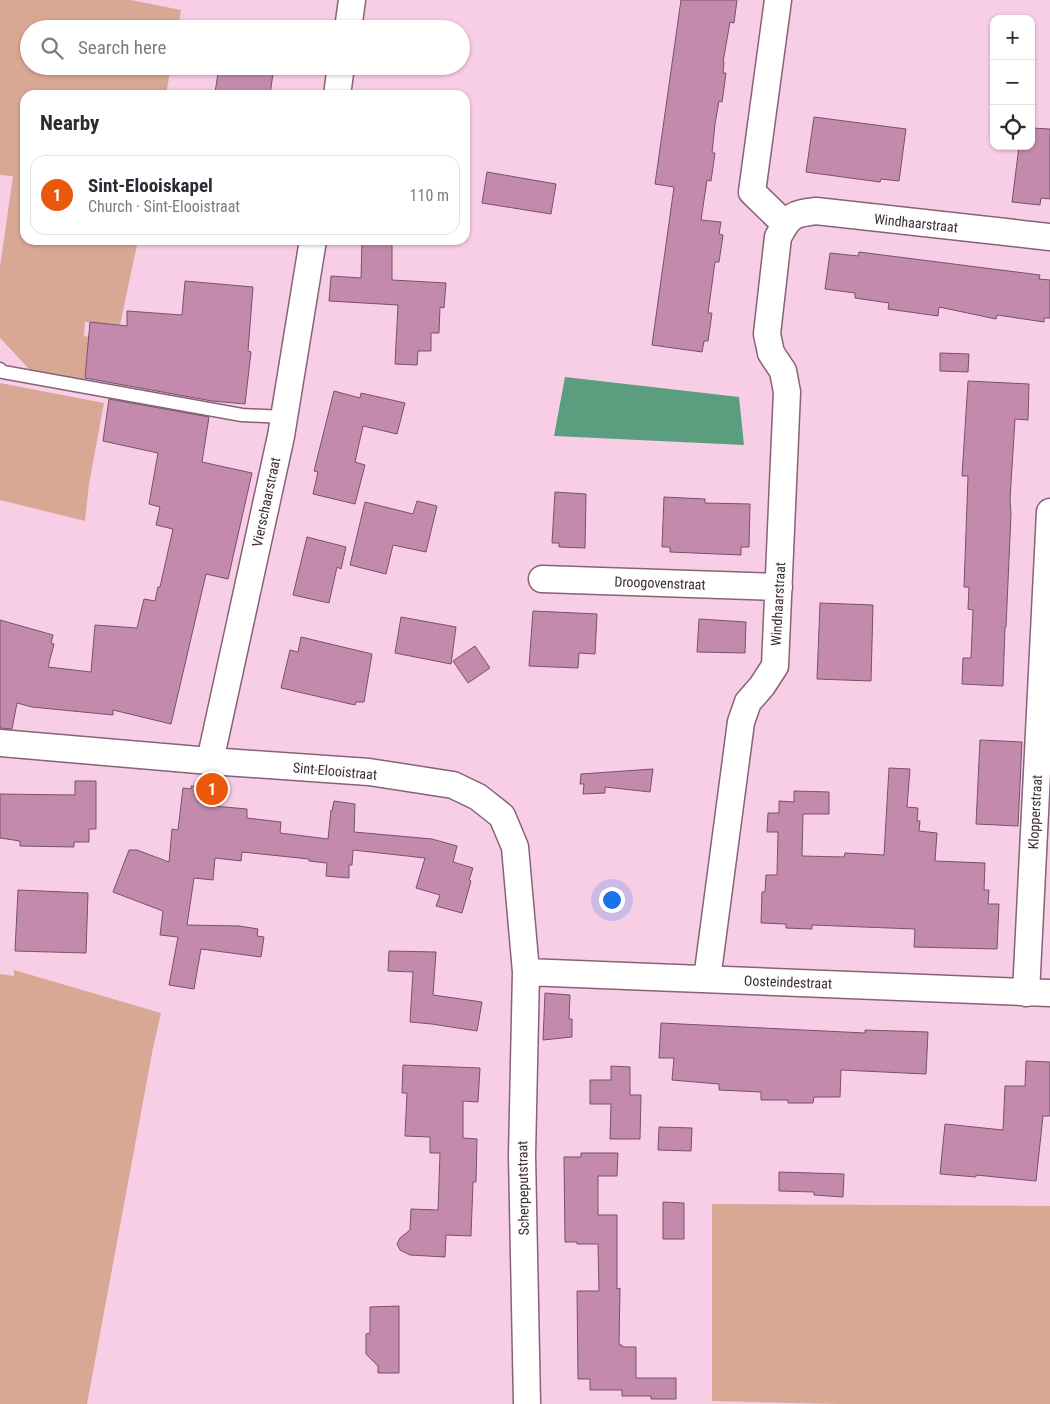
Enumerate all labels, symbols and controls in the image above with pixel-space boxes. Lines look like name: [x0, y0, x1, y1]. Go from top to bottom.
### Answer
map controls: [990, 15, 1035, 150]
button: +: [990, 15, 1035, 60]
search box: [20, 20, 470, 75]
icon: search: [38, 34, 66, 62]
text: Search here: [78, 36, 166, 59]
button: −: [990, 60, 1035, 105]
button: locate: [990, 105, 1035, 150]
text: Nearby: [40, 111, 99, 135]
text: Sint-Elooiskapel: [88, 174, 213, 197]
text: 1: [53, 186, 61, 205]
text: 110 m: [410, 186, 449, 205]
text: Church · Sint-Elooistraat: [88, 197, 240, 216]
street label: Windhaarstraat: [873, 211, 959, 235]
street label: Vierschaarstraat: [249, 456, 283, 548]
street label: Windhaarstraat: [768, 562, 788, 646]
street label: Droogovenstraat: [614, 573, 706, 593]
street label: Sint-Elooistraat: [292, 759, 378, 783]
pin: 1: [196, 770, 228, 808]
street label: Klopperstraat: [1025, 774, 1045, 850]
your location: [599, 887, 625, 913]
street label: Oosteindestraat: [744, 972, 832, 992]
street label: Scherpeputstraat: [514, 1141, 532, 1235]

